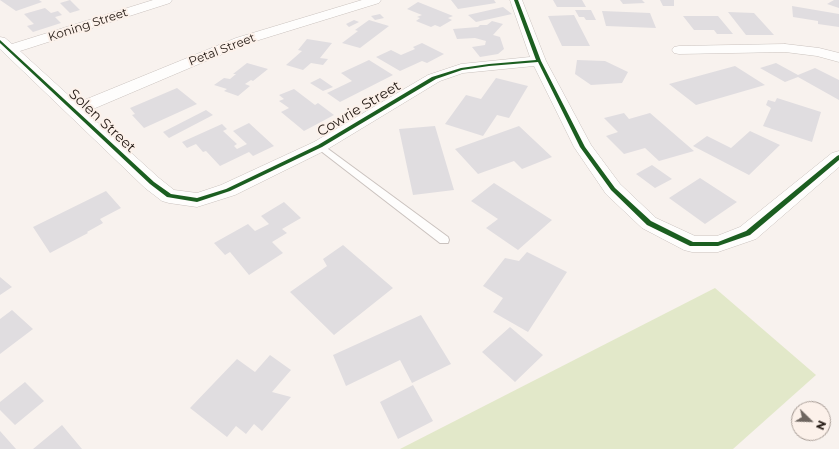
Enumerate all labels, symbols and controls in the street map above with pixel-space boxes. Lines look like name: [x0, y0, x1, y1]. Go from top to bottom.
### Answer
street label: Koning Street: [46, 5, 130, 45]
street label: Petal Street: [187, 31, 257, 69]
street label: Cowrie Street: [314, 78, 404, 140]
street label: Solen Street: [65, 86, 139, 156]
north arrow: [791, 401, 831, 441]
text: N: [813, 418, 829, 432]

